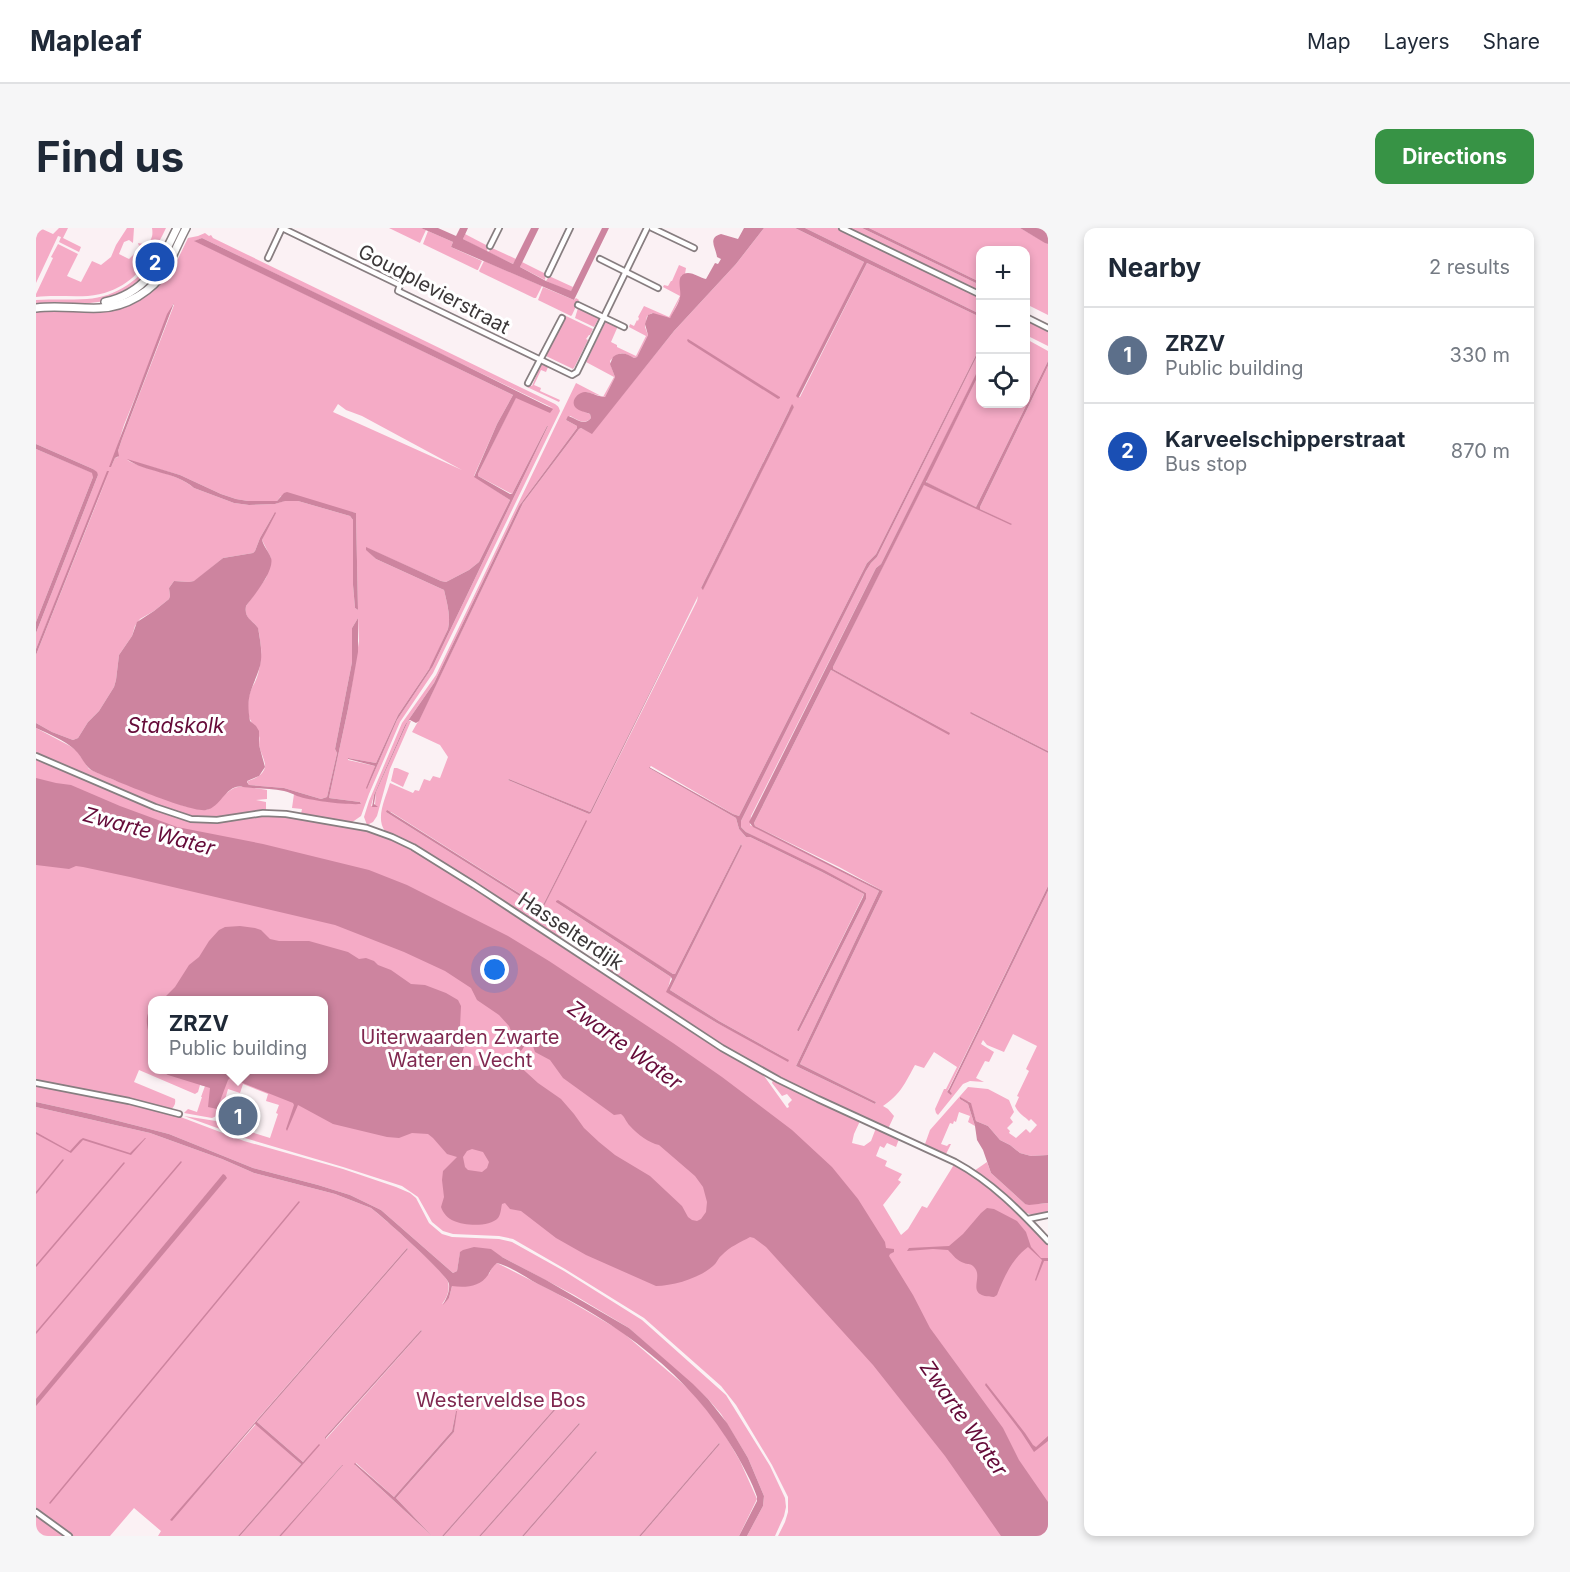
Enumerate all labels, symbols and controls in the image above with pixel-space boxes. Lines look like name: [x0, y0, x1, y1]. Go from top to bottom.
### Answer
text: Mapleaf: [30, 24, 142, 58]
text: Map: [1307, 29, 1351, 54]
text: Layers: [1384, 29, 1450, 54]
text: Share: [1483, 29, 1540, 54]
button: Directions: [1375, 129, 1534, 184]
text: Find us: [36, 131, 184, 182]
street label: Goudplevierstraat: [354, 239, 514, 339]
pin: 2: [136, 240, 174, 285]
map controls: [976, 246, 1030, 408]
button: +: [976, 246, 1030, 300]
text: Nearby: [1108, 252, 1201, 283]
text: 2 results: [1429, 255, 1510, 279]
button: −: [976, 300, 1030, 354]
text: ZRZV: [1165, 330, 1225, 356]
text: 1: [1123, 343, 1132, 367]
text: 330 m: [1450, 343, 1510, 367]
button: locate: [976, 354, 1030, 408]
text: Public building: [1165, 356, 1304, 380]
text: Karveelschipperstraat: [1165, 426, 1405, 452]
text: 2: [1121, 439, 1134, 463]
text: 870 m: [1451, 439, 1510, 463]
text: Bus stop: [1165, 452, 1247, 476]
water label: Stadskolk: [127, 713, 225, 738]
water label: Zwarte Water: [81, 801, 219, 861]
street label: Hasselterdijk: [514, 887, 628, 975]
your location: [480, 955, 509, 984]
water label: Zwarte Water: [563, 995, 688, 1095]
popup: [148, 996, 328, 1074]
text: ZRZV: [169, 1010, 229, 1036]
park label: Uiterwaarden Zwarte Water en Vecht: [361, 1025, 559, 1072]
text: Public building: [169, 1036, 307, 1060]
pin: 1: [218, 1094, 258, 1138]
water label: Zwarte Water: [915, 1356, 1014, 1481]
park label: Westerveldse Bos: [416, 1388, 586, 1412]

